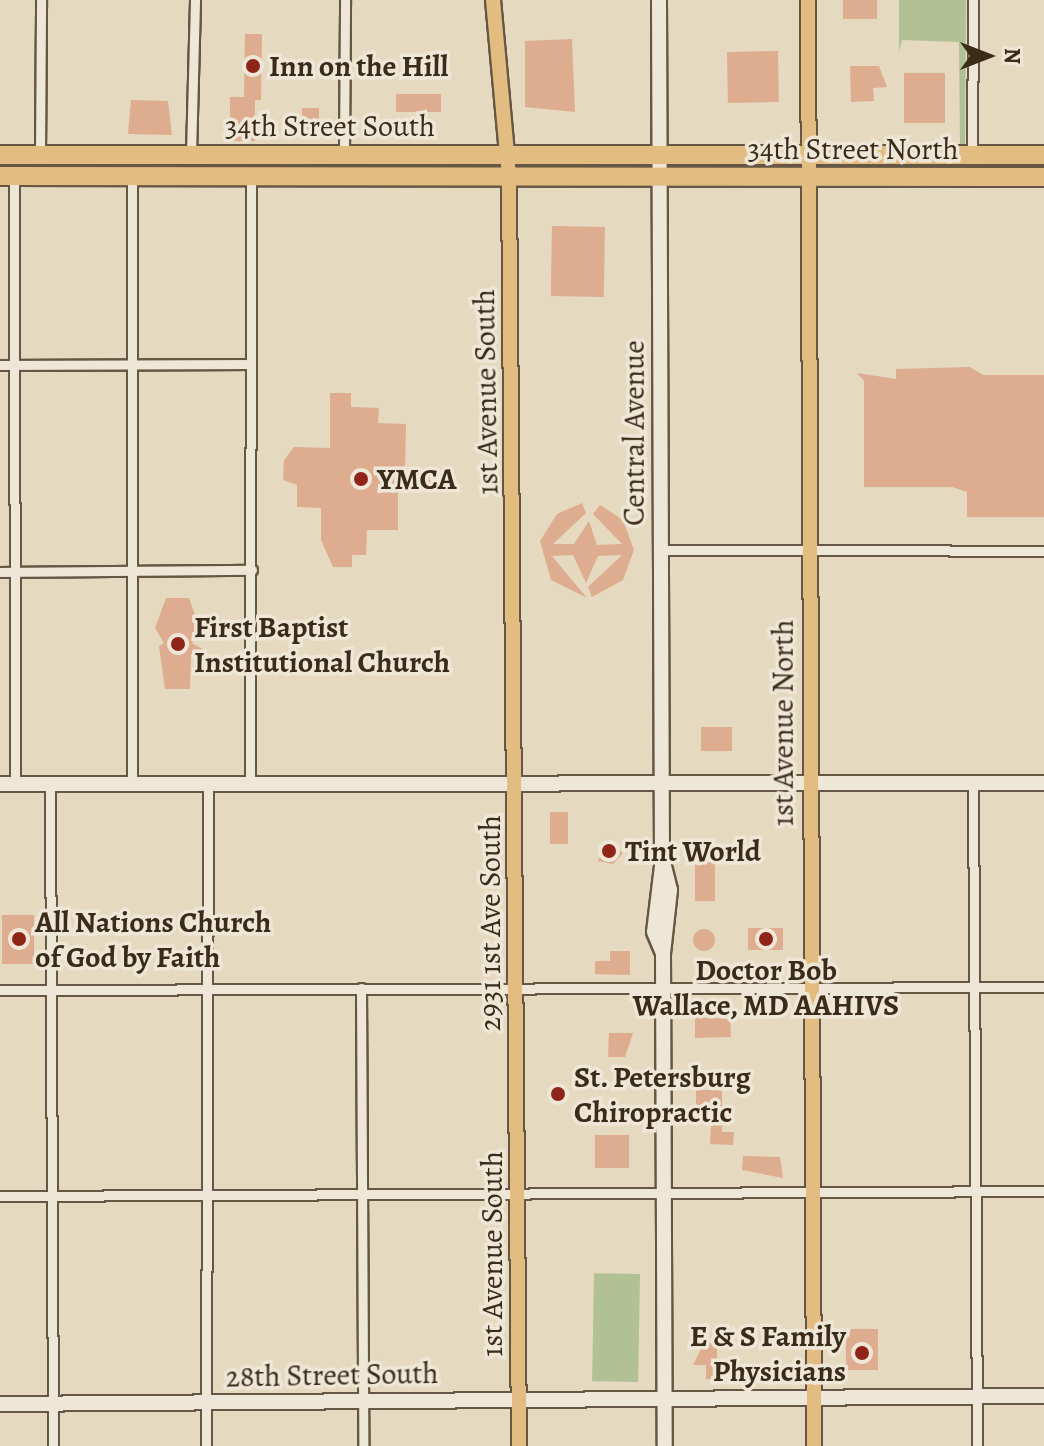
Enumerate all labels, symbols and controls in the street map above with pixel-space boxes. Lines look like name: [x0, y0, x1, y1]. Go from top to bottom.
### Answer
north arrow: [948, 16, 1028, 96]
place label: Inn on the Hill: [269, 48, 448, 84]
text: N: [997, 48, 1027, 64]
marker: Inn on the Hill: [244, 57, 262, 75]
street label: 34th Street South: [225, 108, 435, 144]
street label: 34th Street North: [748, 131, 958, 167]
street label: 1st Avenue South: [466, 289, 506, 495]
street label: Central Avenue: [616, 340, 652, 526]
place label: YMCA: [377, 461, 457, 497]
marker: YMCA: [352, 470, 370, 488]
place label: First Baptist Institutional Church: [194, 609, 450, 680]
street label: 1st Avenue North: [765, 620, 801, 826]
marker: First Baptist Institutional Church: [169, 635, 187, 653]
street label: 2931 1st Ave South: [472, 815, 508, 1031]
place label: Tint World: [625, 833, 761, 869]
marker: Tint World: [600, 842, 618, 860]
place label: All Nations Church of God by Faith: [35, 904, 271, 974]
marker: All Nations Church of God by Faith: [10, 930, 28, 948]
marker: Doctor Bob Wallace, MD AAHIVS: [757, 930, 775, 948]
place label: Doctor Bob Wallace, MD AAHIVS: [632, 952, 900, 1022]
place label: St. Petersburg Chiropractic: [574, 1059, 752, 1130]
marker: St. Petersburg Chiropractic: [549, 1085, 567, 1103]
street label: 1st Avenue South: [474, 1151, 510, 1357]
place label: E & S Family Physicians: [690, 1318, 846, 1388]
marker: E & S Family Physicians: [853, 1344, 871, 1362]
street label: 28th Street South: [225, 1355, 439, 1395]

